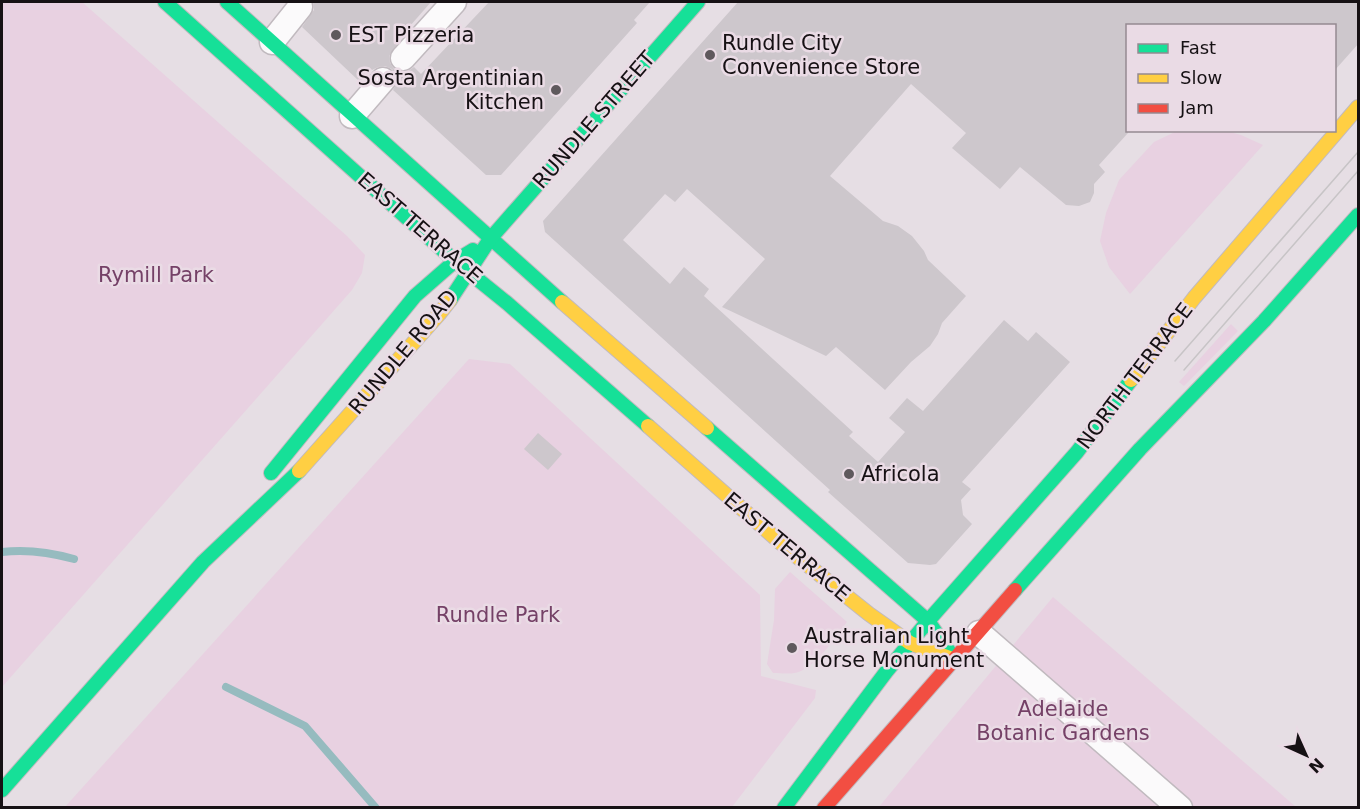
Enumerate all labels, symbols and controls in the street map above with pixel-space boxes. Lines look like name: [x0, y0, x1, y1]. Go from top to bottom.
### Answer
place label: EST Pizzeria: [348, 23, 474, 47]
legend: [1126, 24, 1336, 132]
marker: EST Pizzeria: [329, 28, 343, 42]
place label: Rundle City Convenience Store: [722, 31, 920, 79]
text: Fast: [1180, 37, 1216, 58]
street label: RUNDLE STREET: [528, 46, 660, 193]
marker: Rundle City Convenience Store: [703, 48, 717, 62]
place label: Sosta Argentinian Kitchen: [358, 66, 544, 114]
text: Slow: [1180, 67, 1222, 88]
marker: Sosta Argentinian Kitchen: [549, 83, 563, 97]
text: Jam: [1179, 97, 1214, 118]
street label: EAST TERRACE: [353, 167, 487, 289]
park label: Rymill Park: [98, 263, 215, 287]
street label: RUNDLE ROAD: [344, 285, 462, 419]
street label: NORTH TERRACE: [1072, 298, 1198, 454]
place label: Africola: [861, 462, 940, 486]
marker: Africola: [842, 467, 856, 481]
street label: EAST TERRACE: [719, 487, 855, 607]
park label: Rundle Park: [436, 603, 561, 627]
place label: Australian Light Horse Monument: [804, 624, 984, 672]
marker: Australian Light Horse Monument: [785, 641, 799, 655]
park label: Adelaide Botanic Gardens: [976, 697, 1150, 745]
north arrow: [1276, 725, 1336, 785]
text: N: [1305, 754, 1328, 777]

